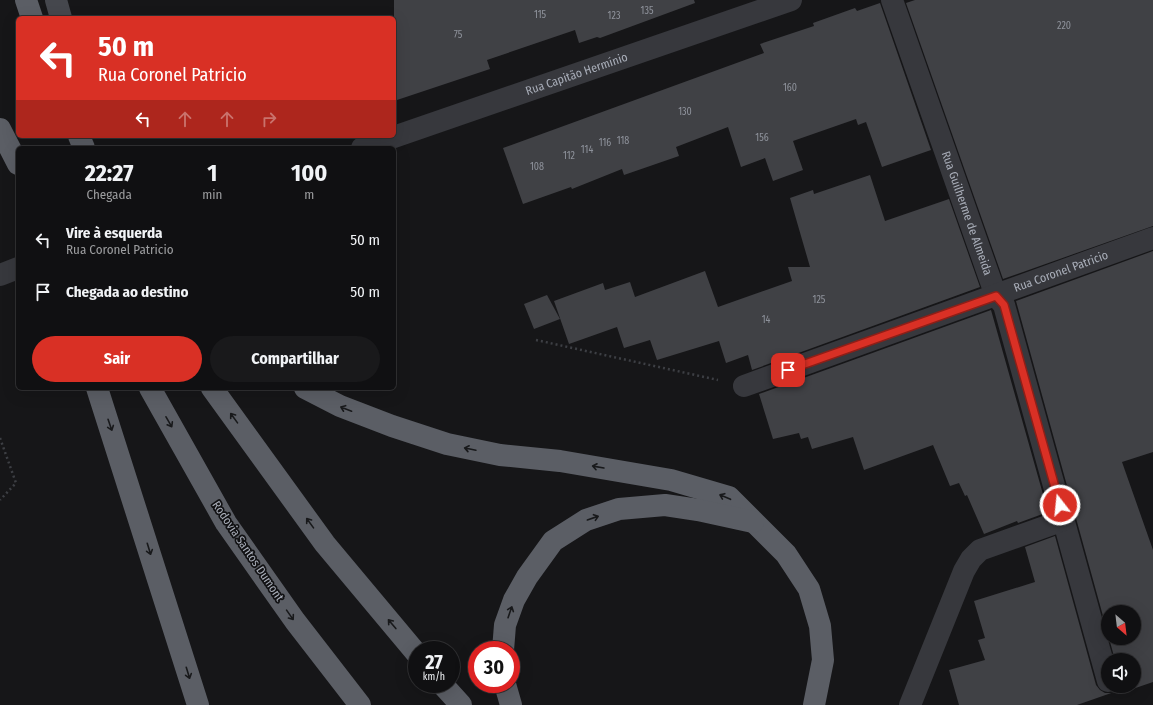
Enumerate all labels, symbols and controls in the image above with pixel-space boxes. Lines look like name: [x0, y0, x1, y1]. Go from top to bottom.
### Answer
house number: 135: [641, 5, 654, 17]
house number: 115: [534, 9, 547, 21]
house number: 123: [608, 10, 621, 22]
house number: 220: [1057, 20, 1071, 32]
house number: 75: [454, 29, 463, 41]
text: 50 m: [98, 30, 154, 63]
icon: left: [32, 32, 84, 84]
street label: Rua Capitão Hermínio: [524, 50, 629, 98]
text: Rua Coronel Patricio: [98, 64, 247, 86]
house number: 160: [783, 82, 797, 94]
house number: 130: [678, 106, 692, 118]
icon: left: [132, 108, 154, 130]
icon: ahead: [174, 108, 196, 130]
icon: ahead: [216, 108, 238, 130]
icon: right: [258, 108, 280, 130]
house number: 156: [755, 132, 769, 144]
house number: 118: [617, 135, 629, 147]
house number: 116: [599, 137, 611, 149]
house number: 114: [581, 144, 593, 156]
street label: Rua Guilherme de Almeida: [939, 149, 995, 277]
house number: 112: [563, 150, 576, 162]
text: 22:27: [85, 159, 134, 187]
text: 1: [207, 159, 217, 187]
text: 100: [291, 159, 327, 187]
house number: 108: [530, 161, 544, 173]
text: Chegada: [86, 187, 132, 202]
text: min: [202, 187, 222, 202]
text: m: [304, 187, 314, 202]
text: Vire à esquerda: [66, 224, 163, 242]
icon: left: [32, 229, 54, 251]
text: 50 m: [350, 231, 380, 249]
text: Rua Coronel Patricio: [66, 242, 174, 257]
street label: Rua Coronel Patricio: [1012, 248, 1110, 295]
icon: arrive: [32, 281, 54, 303]
text: Chegada ao destino: [66, 283, 188, 301]
text: 50 m: [350, 283, 380, 301]
house number: 125: [813, 294, 826, 306]
house number: 14: [762, 314, 771, 326]
button: Sair: [32, 336, 202, 382]
button: Compartilhar: [210, 336, 380, 382]
pin: [771, 353, 805, 387]
icon: arrive: [777, 359, 799, 381]
one-way arrow: [341, 404, 353, 412]
one-way arrow: [230, 413, 238, 424]
one-way arrow: [165, 416, 173, 428]
one-way arrow: [107, 418, 114, 431]
one-way arrow: [464, 444, 477, 452]
one-way arrow: [592, 463, 605, 471]
position arrow: [1039, 484, 1081, 526]
one-way arrow: [719, 492, 731, 500]
street label: Rodovia Santos Dumont: [209, 498, 287, 604]
one-way arrow: [587, 514, 600, 521]
one-way arrow: [306, 518, 314, 529]
one-way arrow: [146, 542, 153, 555]
one-way arrow: [507, 605, 514, 618]
north arrow: [1101, 605, 1141, 645]
map controls: [1101, 605, 1141, 693]
one-way arrow: [286, 609, 294, 620]
one-way arrow: [387, 619, 396, 630]
speed limit sign: 30: [468, 641, 520, 693]
text: 27: [425, 650, 443, 674]
button: sound: [1101, 653, 1141, 693]
one-way arrow: [185, 666, 192, 679]
text: km/h: [423, 671, 445, 683]

